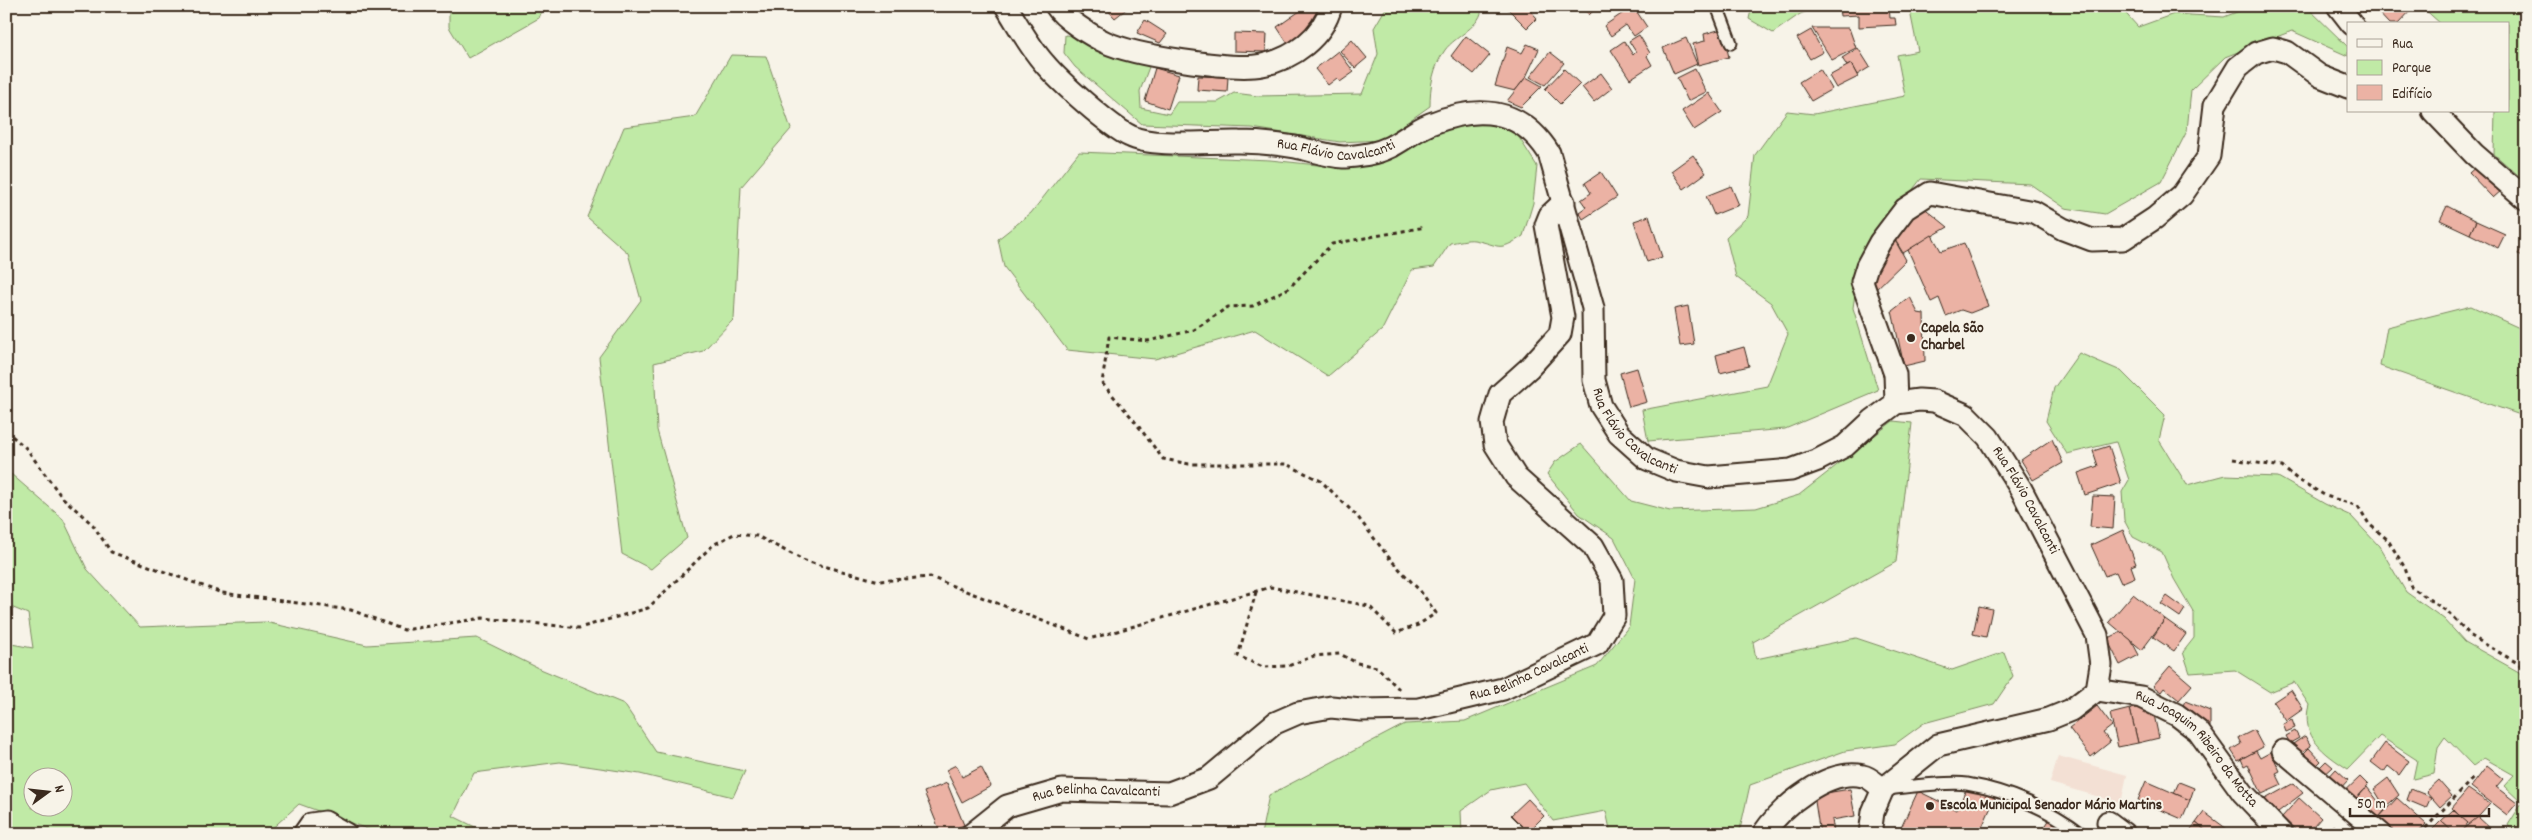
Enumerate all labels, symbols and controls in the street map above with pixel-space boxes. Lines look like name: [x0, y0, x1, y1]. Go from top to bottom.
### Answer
legend: [2347, 22, 2510, 112]
text: Rua: [2392, 34, 2414, 56]
text: Parque: [2392, 58, 2432, 80]
text: Edifício: [2392, 84, 2432, 106]
street label: Rua Flávio Cavalcanti: [1276, 133, 1400, 168]
place label: Capela São Charbel: [1921, 318, 1984, 357]
marker: Capela São Charbel: [1905, 332, 1917, 344]
street label: Rua Flávio Cavalcanti: [1586, 385, 1681, 481]
street label: Rua Flávio Cavalcanti: [1986, 442, 2064, 559]
street label: Rua Belinha Cavalcanti: [1467, 638, 1593, 708]
street label: Rua Joaquim Ribeiro da Motta: [2134, 685, 2263, 814]
north arrow: [22, 768, 72, 818]
street label: Rua Belinha Cavalcanti: [1030, 779, 1161, 809]
text: N: [48, 783, 69, 795]
scale bar: [2350, 785, 2488, 817]
text: 50 m: [2357, 794, 2386, 816]
place label: Escola Municipal Senador Mário Martins: [1940, 795, 2162, 817]
marker: Escola Municipal Senador Mário Martins: [1924, 800, 1936, 812]

